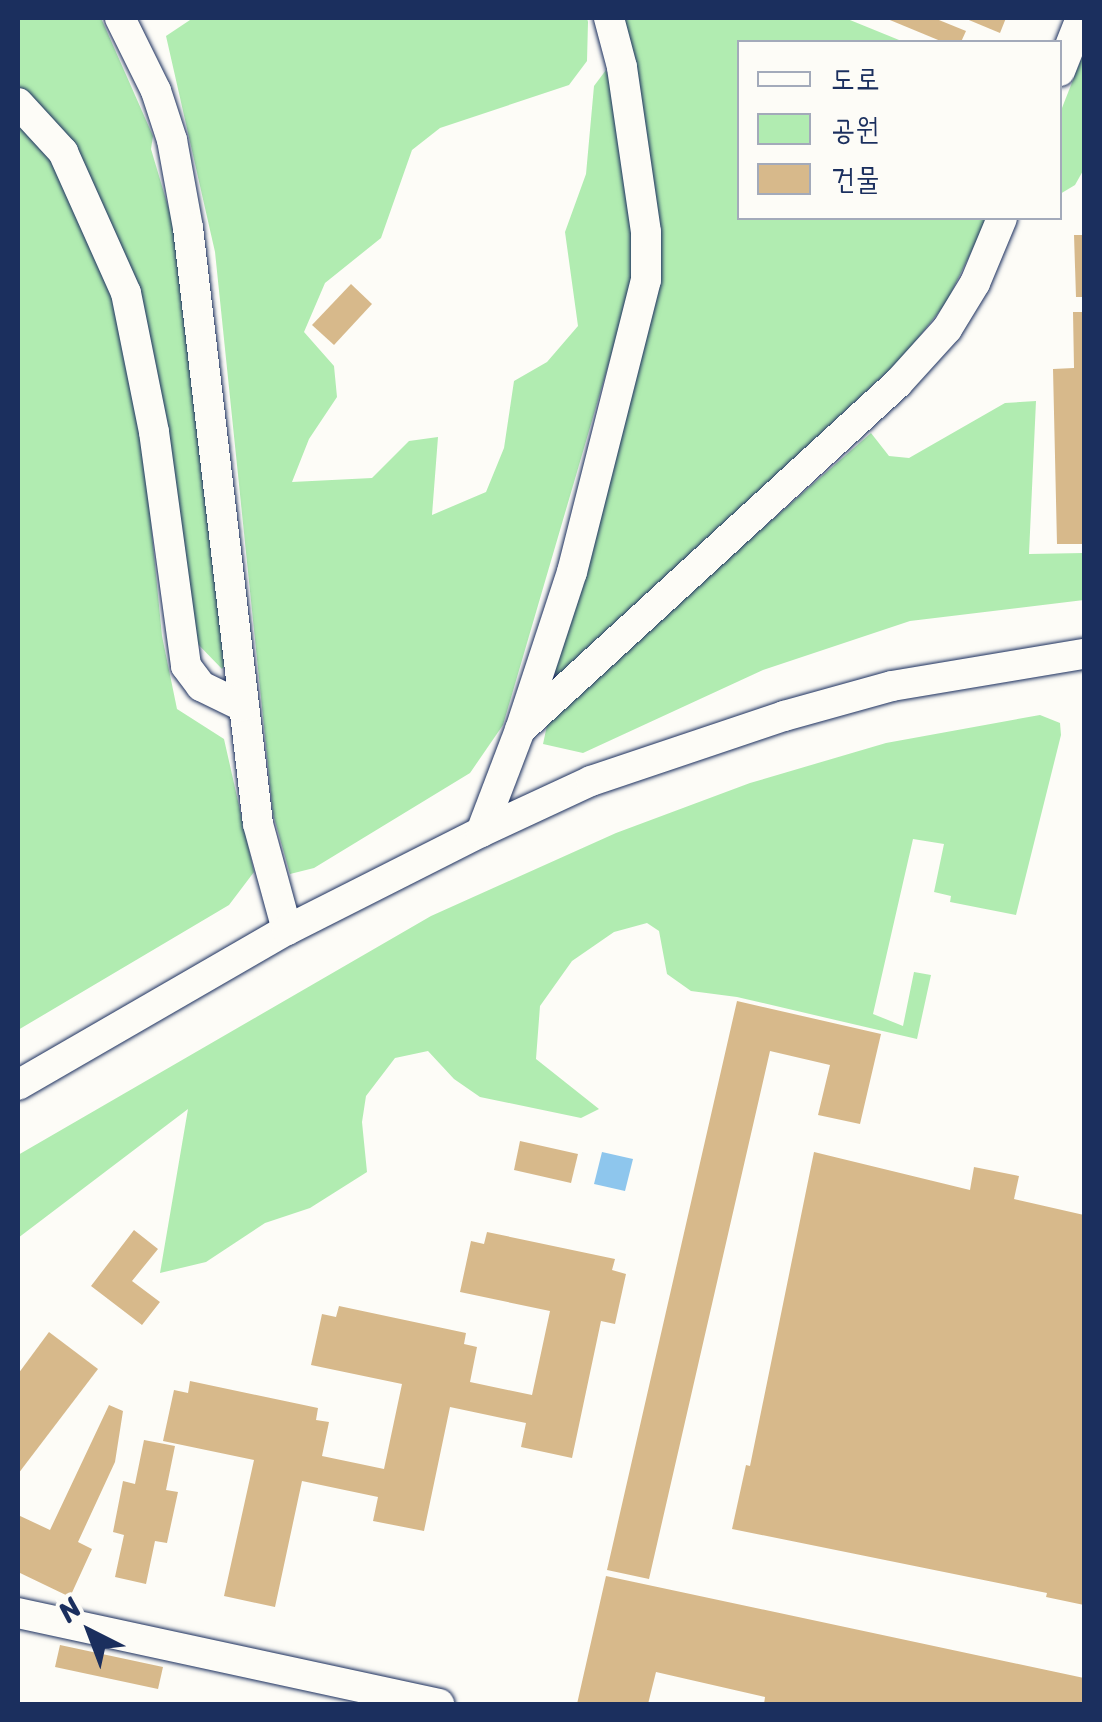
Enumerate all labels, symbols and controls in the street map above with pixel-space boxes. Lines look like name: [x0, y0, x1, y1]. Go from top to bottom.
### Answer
legend: [737, 40, 1062, 220]
text: 도로: [831, 52, 879, 106]
text: 공원: [831, 102, 879, 156]
text: 건물: [831, 152, 879, 206]
north arrow: [40, 1582, 140, 1682]
text: N: [46, 1585, 93, 1634]

